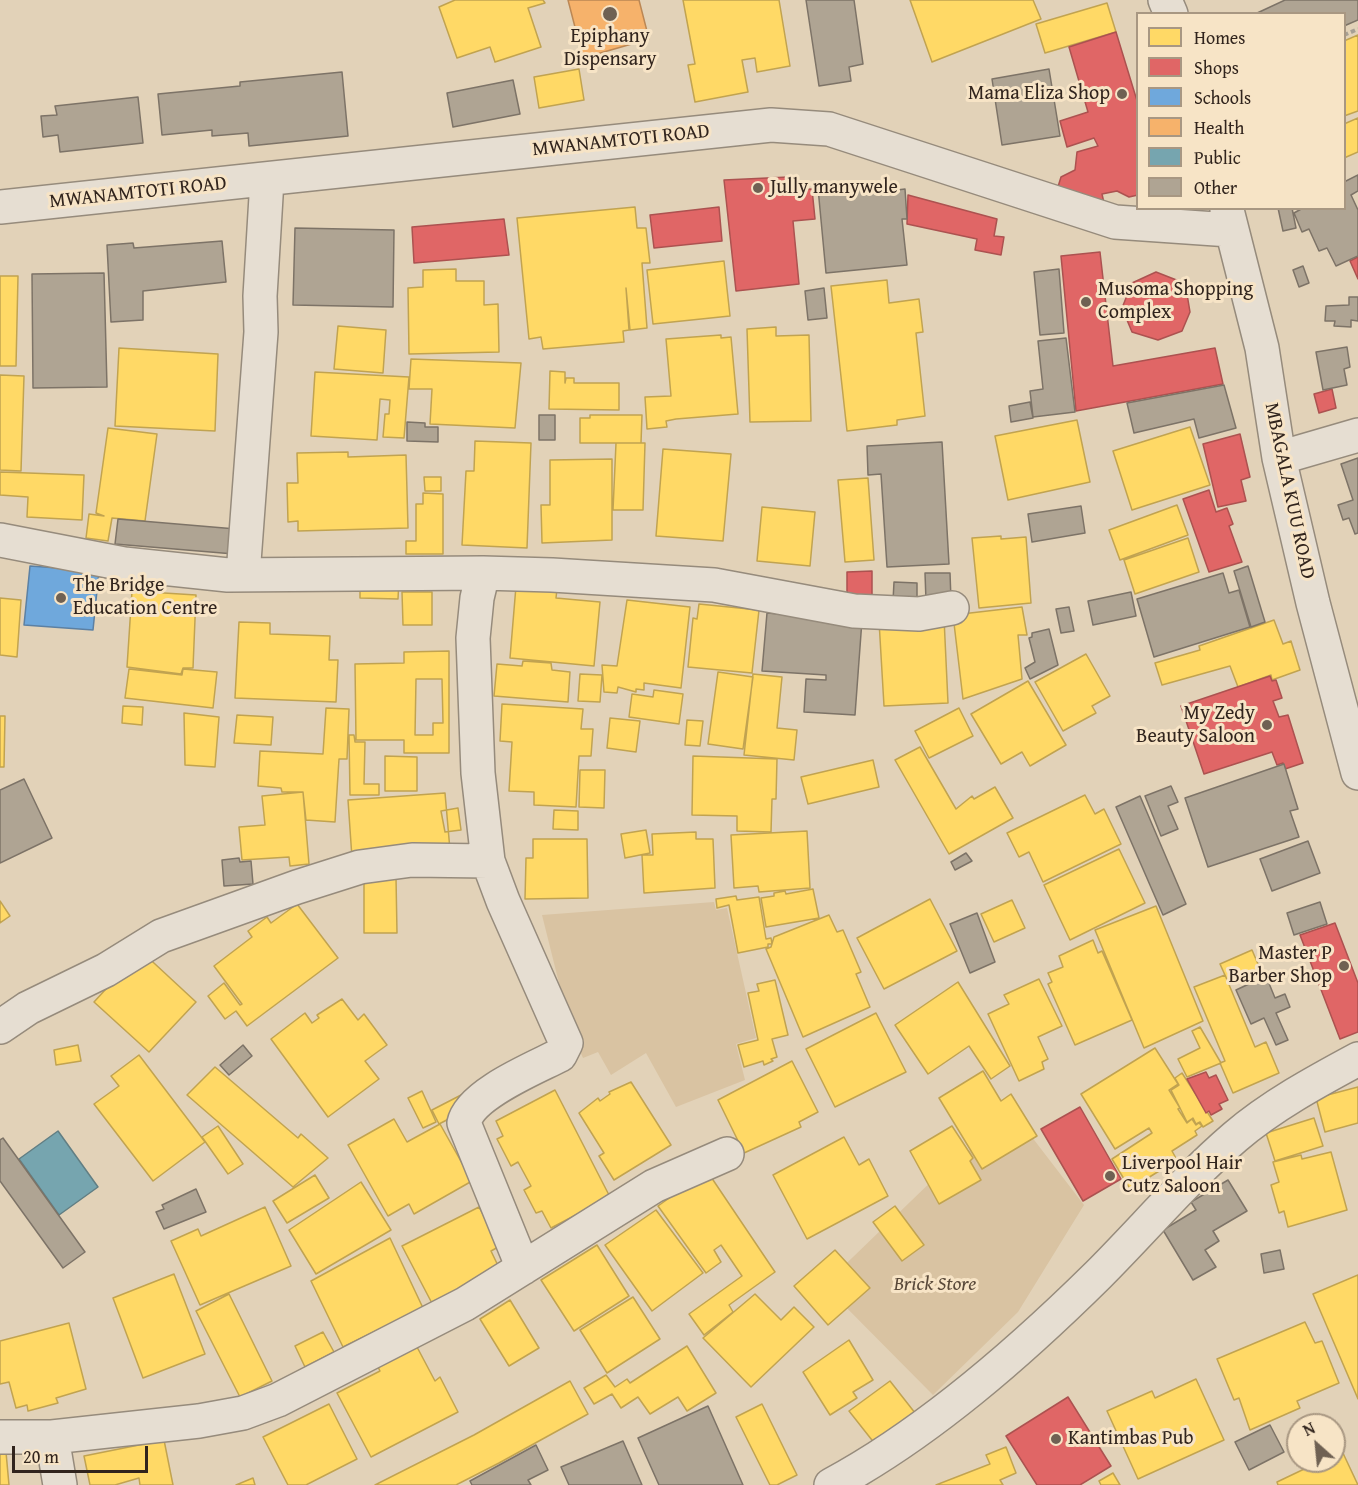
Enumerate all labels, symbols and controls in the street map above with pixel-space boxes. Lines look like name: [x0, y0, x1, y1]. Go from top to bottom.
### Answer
marker: Epiphany Dispensary: [601, 5, 619, 23]
legend: [1136, 12, 1346, 210]
text: Homes: [1194, 24, 1245, 51]
place label: Epiphany Dispensary: [564, 25, 656, 72]
text: Shops: [1194, 54, 1239, 81]
place label: Mama Eliza Shop: [968, 82, 1110, 106]
text: Schools: [1194, 84, 1251, 111]
marker: Mama Eliza Shop: [1115, 87, 1129, 101]
text: Health: [1194, 114, 1244, 141]
street label: MWANAMTOTI ROAD: [531, 120, 711, 162]
text: Public: [1194, 144, 1241, 171]
street label: MWANAMTOTI ROAD: [48, 172, 228, 214]
text: Other: [1194, 174, 1237, 201]
place label: Jully manywele: [770, 176, 898, 200]
marker: Jully manywele: [751, 181, 765, 195]
place label: Musoma Shopping Complex: [1098, 278, 1253, 325]
marker: Musoma Shopping Complex: [1079, 295, 1093, 309]
street label: MBAGALA KUU ROAD: [1259, 401, 1319, 581]
place label: The Bridge Education Centre: [73, 574, 217, 621]
marker: The Bridge Education Centre: [54, 591, 68, 605]
place label: My Zedy Beauty Saloon: [1136, 702, 1255, 749]
marker: My Zedy Beauty Saloon: [1260, 718, 1274, 732]
place label: Master P Barber Shop: [1229, 942, 1332, 989]
marker: Master P Barber Shop: [1337, 959, 1351, 973]
place label: Liverpool Hair Cutz Saloon: [1122, 1152, 1242, 1199]
marker: Liverpool Hair Cutz Saloon: [1103, 1169, 1117, 1183]
park label: Brick Store: [894, 1273, 976, 1297]
north arrow: [1286, 1413, 1346, 1473]
text: N: [1299, 1416, 1319, 1442]
place label: Kantimbas Pub: [1068, 1427, 1194, 1451]
marker: Kantimbas Pub: [1049, 1432, 1063, 1446]
scale bar: [15, 1434, 152, 1472]
text: 20 m: [23, 1443, 59, 1470]

